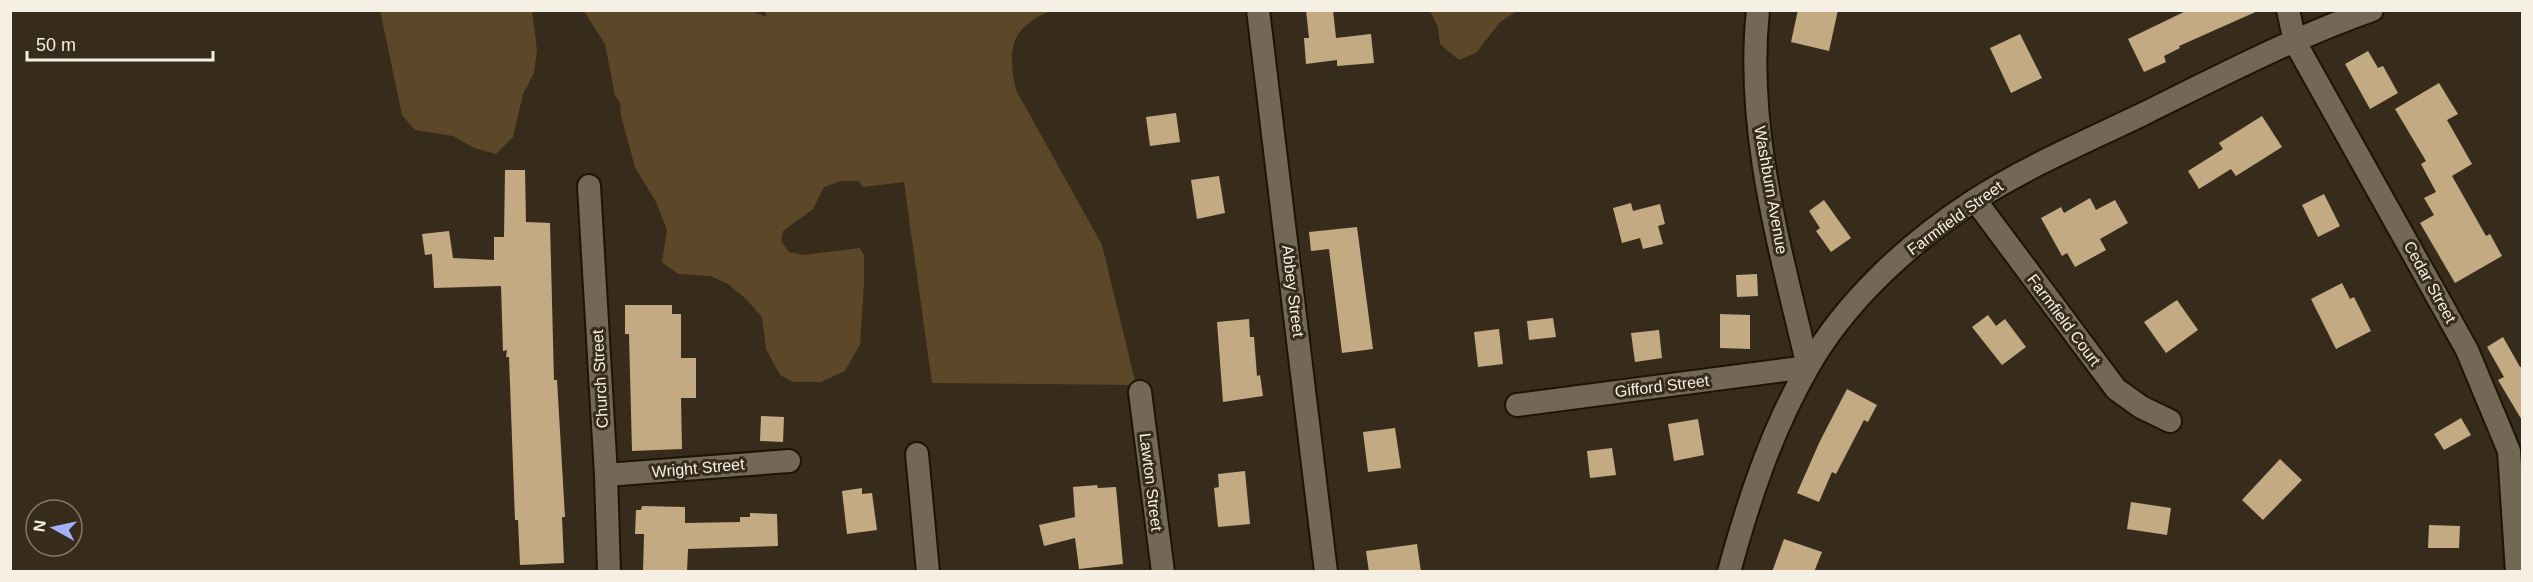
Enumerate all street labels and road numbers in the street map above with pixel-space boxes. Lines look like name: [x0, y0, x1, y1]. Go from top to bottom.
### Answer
street label: Washburn Avenue: [1751, 125, 1791, 256]
street label: Farmfield Street: [1904, 177, 2006, 258]
street label: Cedar Street: [2401, 238, 2460, 326]
street label: Abbey Street: [1279, 244, 1307, 338]
street label: Farmfield Court: [2024, 271, 2104, 370]
street label: Church Street: [589, 329, 611, 429]
street label: Gifford Street: [1614, 372, 1711, 400]
street label: Lawton Street: [1137, 432, 1166, 533]
street label: Wright Street: [651, 455, 746, 481]

